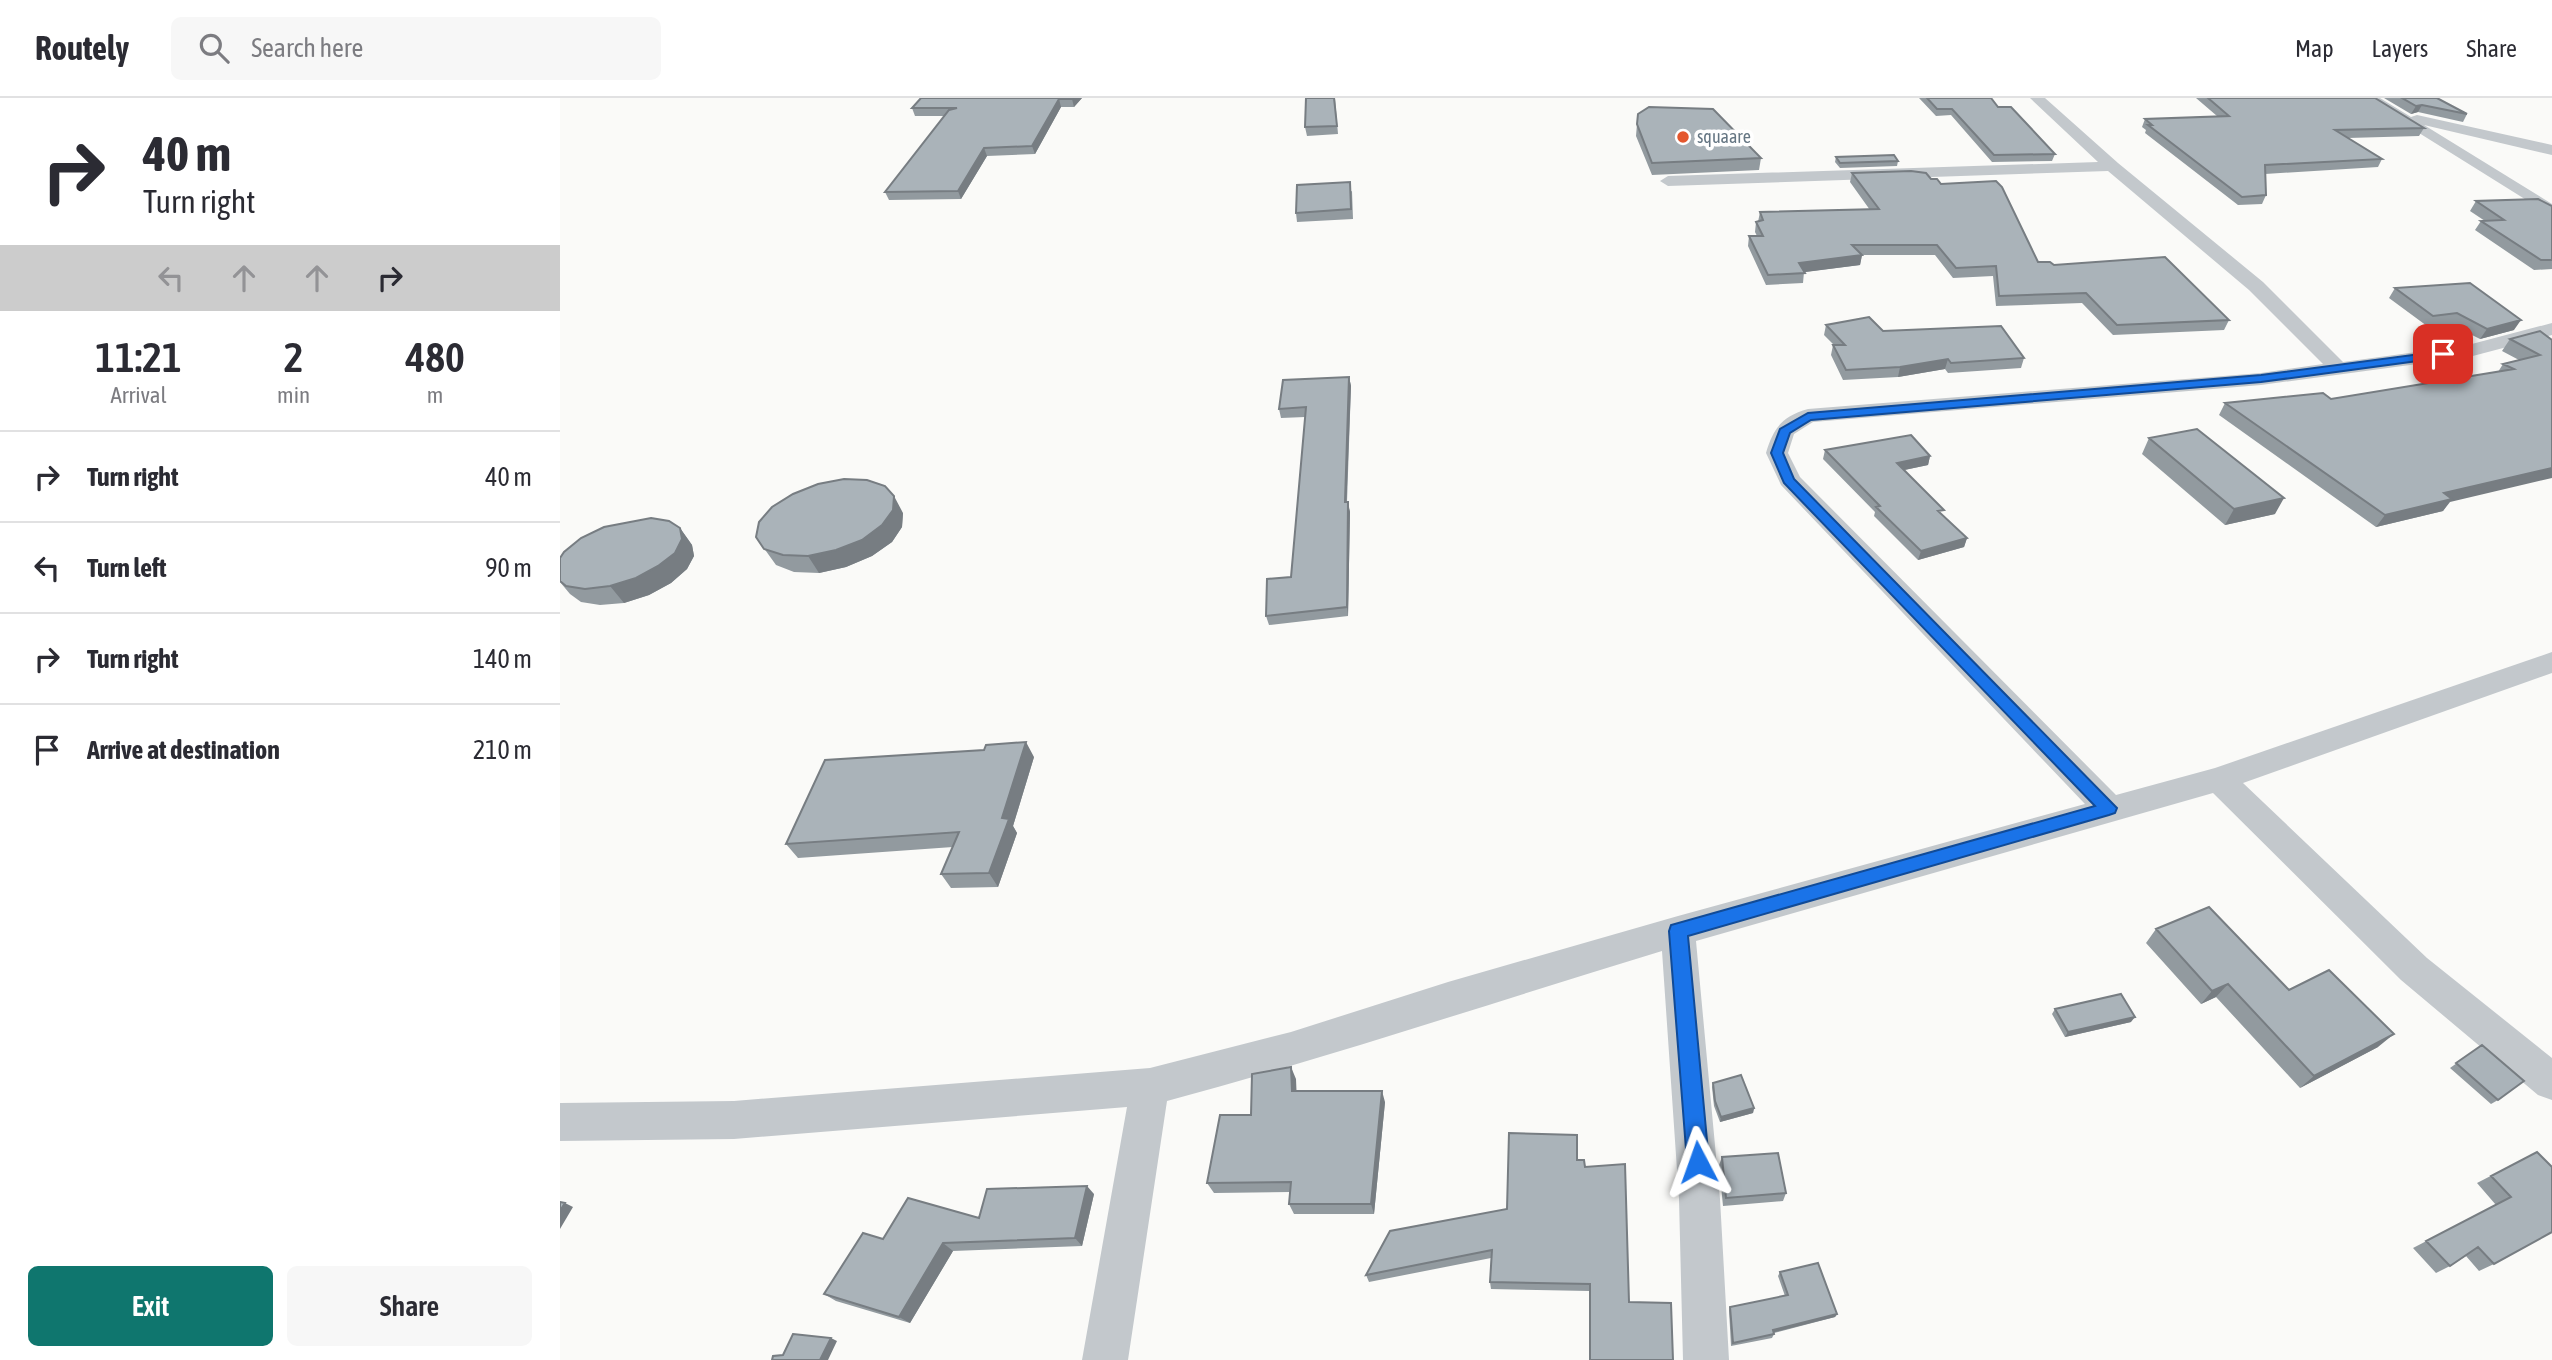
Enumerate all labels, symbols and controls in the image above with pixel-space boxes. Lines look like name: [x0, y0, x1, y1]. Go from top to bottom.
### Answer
search box: [171, 17, 661, 80]
text: Routely: [35, 29, 129, 67]
icon: search: [195, 29, 233, 67]
text: Search here: [251, 33, 363, 63]
text: Map: [2295, 35, 2334, 62]
text: Layers: [2372, 35, 2428, 62]
text: Share: [2466, 35, 2517, 62]
text: 40 m: [143, 125, 231, 181]
icon: right: [28, 126, 119, 217]
place label: squaare: [1697, 126, 1751, 147]
marker: squaare: [1675, 129, 1691, 145]
text: Turn right: [143, 183, 256, 220]
icon: left: [152, 259, 190, 297]
icon: ahead: [225, 259, 263, 297]
icon: ahead: [298, 259, 336, 297]
icon: right: [371, 259, 409, 297]
pin: [2413, 324, 2473, 384]
text: 11:21: [95, 333, 182, 381]
text: 2: [284, 333, 303, 381]
text: 480: [405, 333, 465, 381]
icon: arrive: [2424, 335, 2462, 373]
text: Arrival: [110, 382, 167, 408]
text: min: [277, 382, 310, 408]
text: m: [427, 382, 443, 408]
icon: right: [28, 458, 66, 496]
text: Turn right: [87, 462, 178, 492]
text: 40 m: [485, 462, 532, 492]
icon: left: [28, 549, 66, 587]
text: Turn left: [87, 553, 167, 583]
text: 90 m: [485, 553, 532, 583]
icon: right: [28, 640, 66, 678]
text: Turn right: [87, 644, 178, 674]
text: 140 m: [473, 644, 532, 674]
icon: arrive: [28, 731, 66, 769]
text: Arrive at destination: [87, 735, 280, 765]
text: 210 m: [473, 735, 532, 765]
position arrow: [1661, 1125, 1735, 1199]
button: Exit: [28, 1266, 273, 1346]
button: Share: [287, 1266, 532, 1346]

